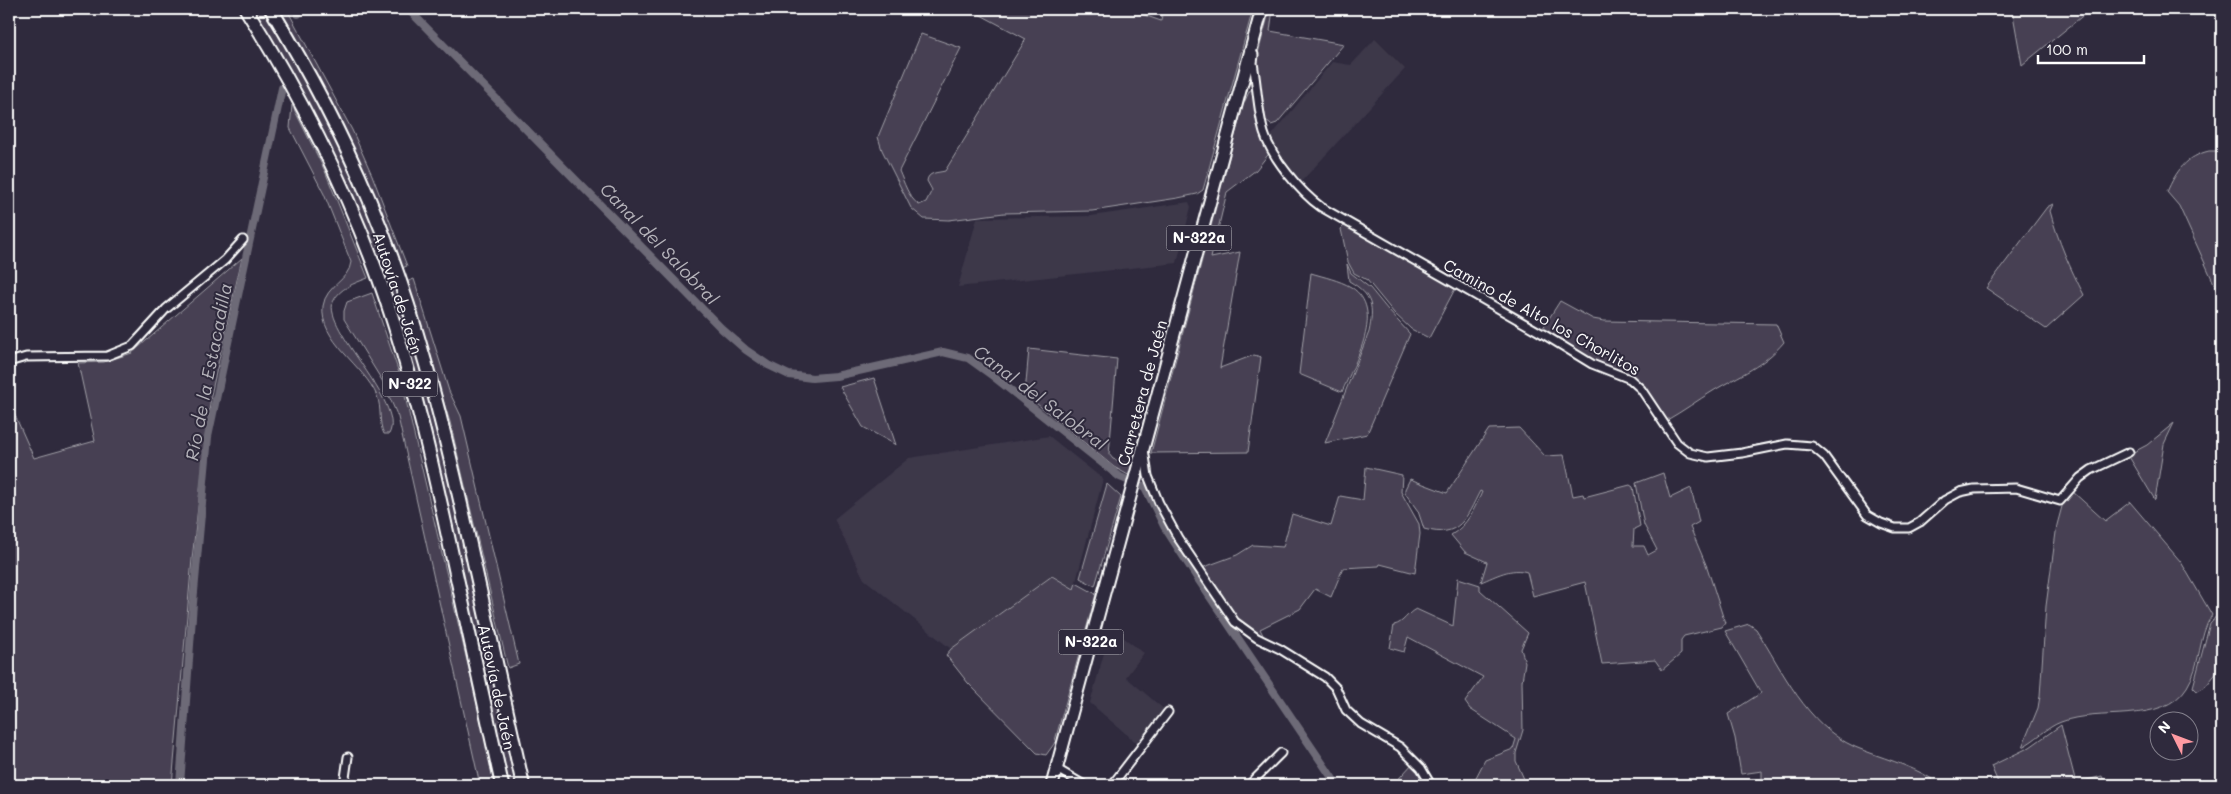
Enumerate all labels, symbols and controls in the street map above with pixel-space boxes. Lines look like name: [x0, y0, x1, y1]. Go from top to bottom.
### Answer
scale bar: [2038, 32, 2145, 64]
text: 100 m: [2046, 39, 2088, 59]
water label: Canal del Salobral: [595, 177, 725, 310]
road number: N-322a: [1166, 226, 1232, 250]
street label: Autovía de Jaén: [369, 229, 428, 357]
street label: Camino de Alto los Chorlitos: [1440, 254, 1644, 380]
water label: Río de la Estacadilla: [179, 281, 237, 463]
street label: Carretera de Jaén: [1112, 318, 1171, 468]
water label: Canal del Salobral: [969, 339, 1113, 456]
road number: N-322: [382, 372, 438, 396]
street label: Autovía de Jaén: [474, 622, 521, 751]
road number: N-322a: [1058, 630, 1124, 654]
north arrow: [2148, 712, 2198, 762]
text: N: [2153, 717, 2175, 737]

